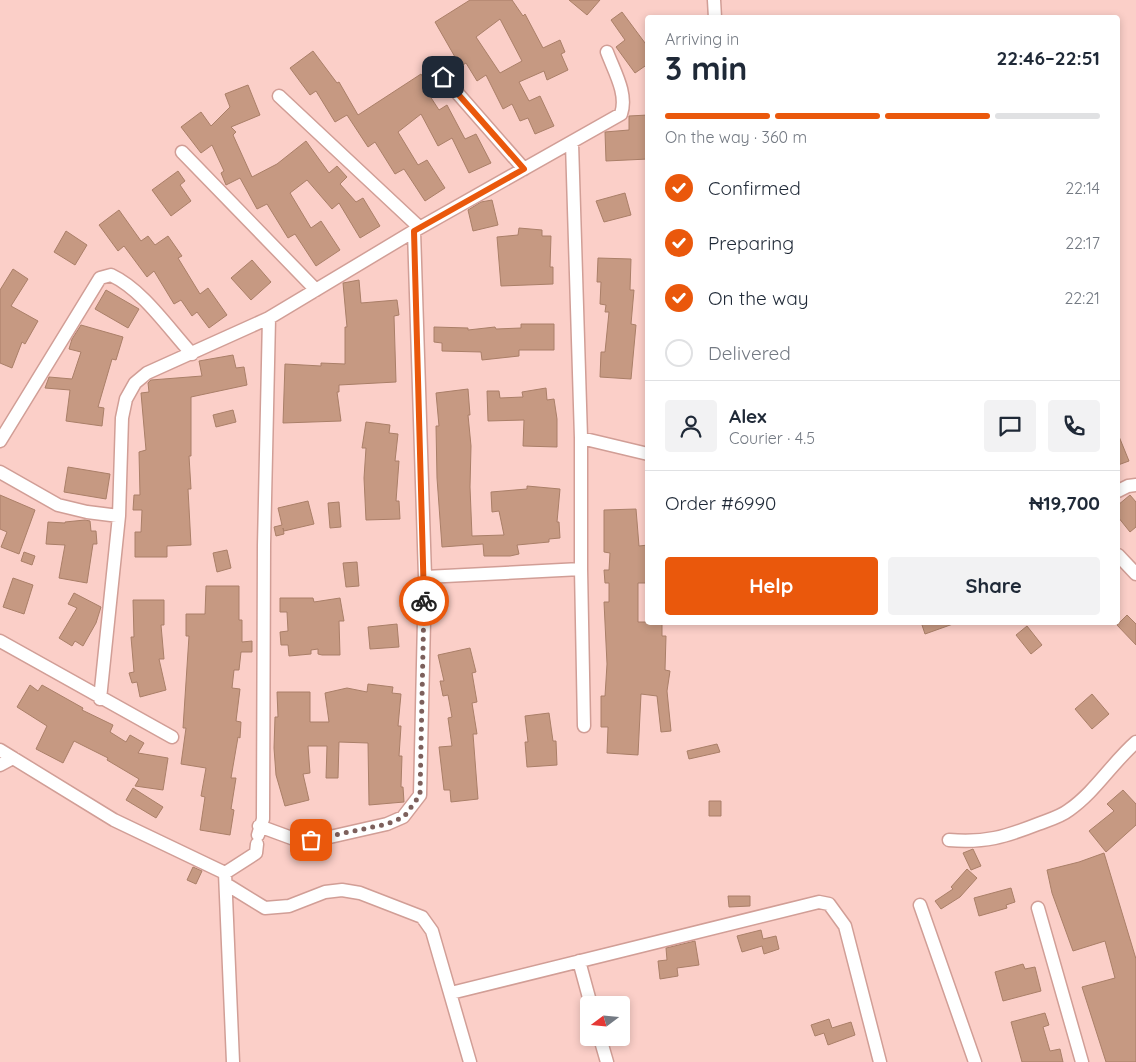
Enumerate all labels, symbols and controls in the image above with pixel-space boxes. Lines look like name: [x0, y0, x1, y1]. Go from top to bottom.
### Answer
text: Arriving in: [665, 29, 739, 49]
text: 22:46–22:51: [997, 46, 1100, 70]
text: 3 min: [665, 48, 747, 88]
pin: [422, 56, 464, 98]
icon: home: [429, 63, 457, 91]
text: On the way · 360 m: [665, 127, 807, 147]
icon: check: [665, 174, 693, 202]
text: Confirmed: [708, 176, 801, 200]
text: 22:14: [1065, 178, 1100, 198]
icon: check: [665, 229, 693, 257]
text: Preparing: [708, 231, 794, 255]
text: 22:17: [1065, 233, 1100, 253]
icon: check: [665, 284, 693, 312]
text: On the way: [708, 286, 809, 310]
text: 22:21: [1064, 288, 1100, 308]
text: Delivered: [708, 341, 791, 365]
button: person: [665, 400, 717, 452]
button: chat: [984, 400, 1036, 452]
button: phone: [1048, 400, 1100, 452]
text: Alex: [729, 404, 767, 428]
text: Courier · 4.5: [729, 428, 815, 448]
text: Order #6990: [665, 491, 776, 515]
text: ₦19,700: [1029, 491, 1100, 515]
button: Help: [665, 557, 878, 615]
button: Share: [888, 557, 1100, 615]
courier: [399, 576, 449, 626]
icon: bike: [410, 587, 438, 615]
pin: [290, 819, 332, 861]
icon: bag: [297, 826, 325, 854]
north arrow: [580, 996, 630, 1046]
map controls: [580, 996, 630, 1046]

